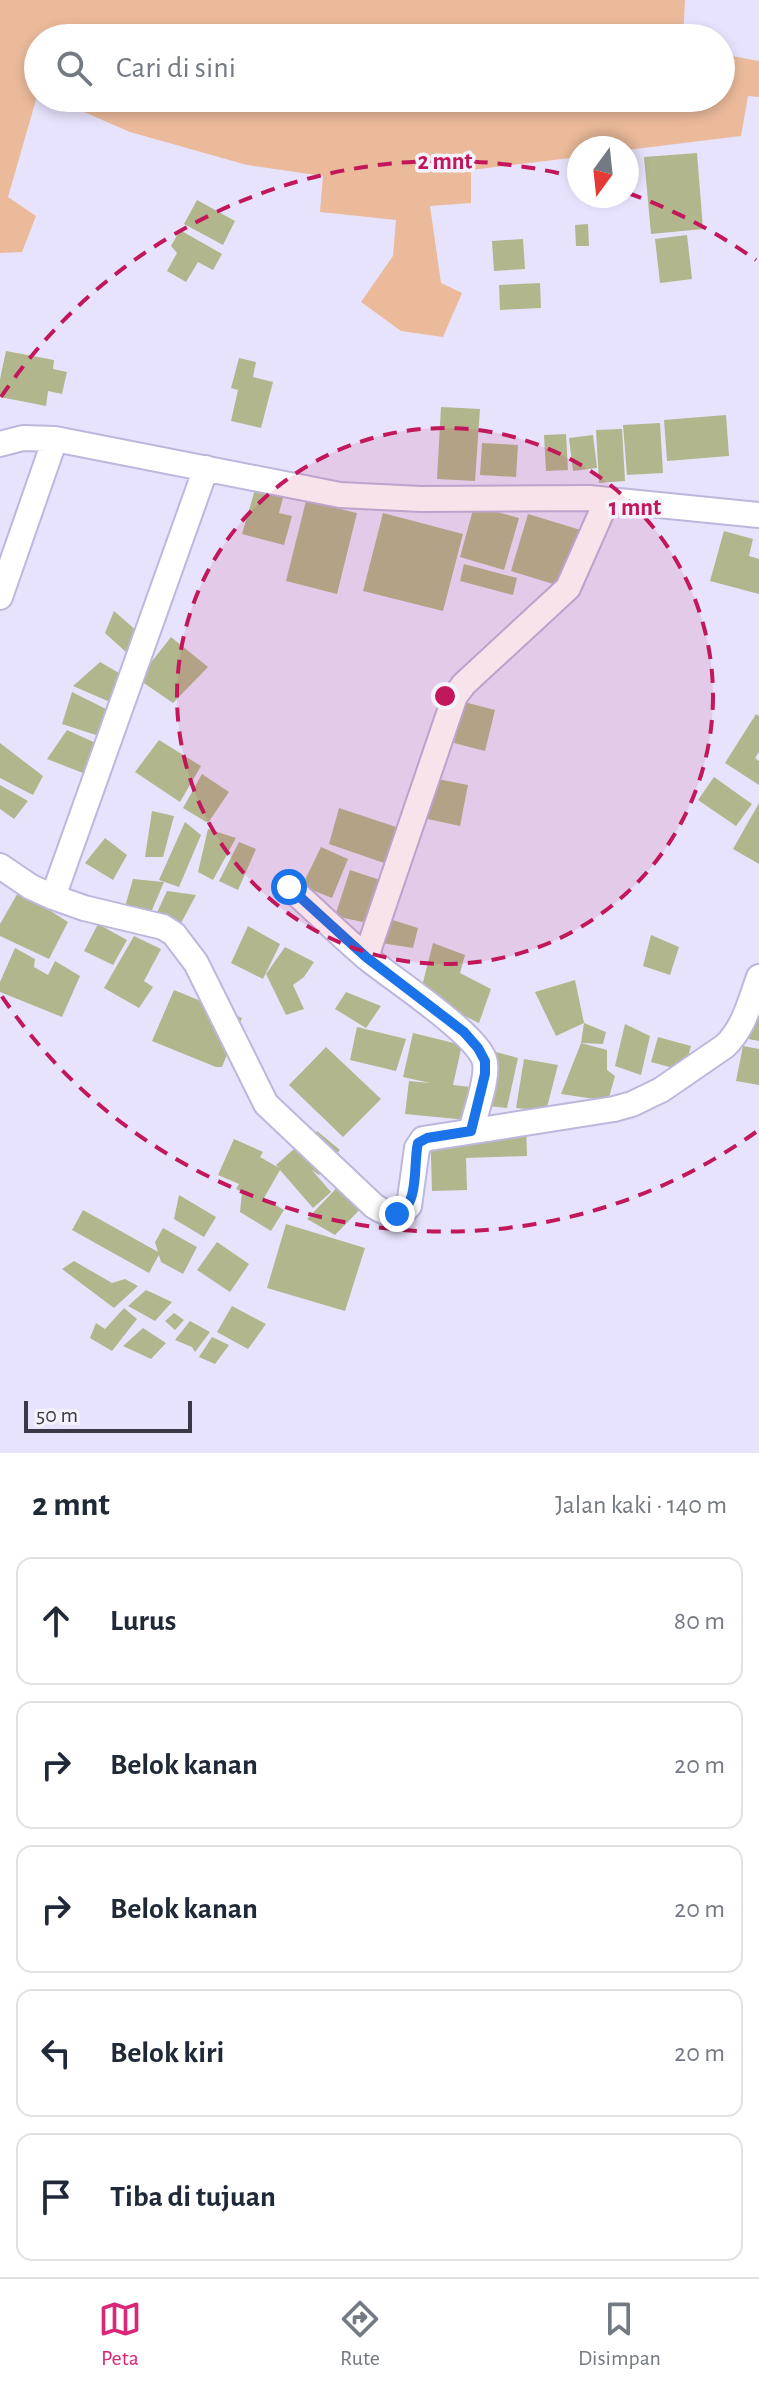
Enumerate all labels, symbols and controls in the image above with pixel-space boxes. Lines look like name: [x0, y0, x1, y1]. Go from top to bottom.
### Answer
search box: [24, 24, 735, 112]
icon: search: [52, 46, 96, 90]
text: Cari di sini: [116, 53, 236, 83]
north arrow: [567, 136, 639, 208]
text: 2 mnt: [418, 150, 472, 174]
text: 1 mnt: [609, 496, 661, 520]
centre of rings: [431, 682, 459, 710]
route start: [271, 869, 307, 905]
route end: [379, 1196, 415, 1232]
scale bar: [24, 1397, 192, 1433]
text: 50 m: [36, 1404, 78, 1426]
text: 2 mnt: [32, 1488, 110, 1522]
text: Jalan kaki · 140 m: [555, 1492, 727, 1518]
icon: ahead: [34, 1599, 78, 1643]
text: Lurus: [110, 1606, 176, 1636]
text: 80 m: [674, 1608, 725, 1634]
icon: right: [34, 1743, 78, 1787]
text: Belok kanan: [110, 1750, 258, 1780]
text: 20 m: [674, 1752, 725, 1778]
icon: right: [34, 1887, 78, 1931]
text: Belok kanan: [110, 1894, 258, 1924]
text: 20 m: [674, 1896, 725, 1922]
icon: left: [34, 2031, 78, 2075]
text: Belok kiri: [110, 2038, 224, 2068]
text: 20 m: [674, 2040, 725, 2066]
icon: arrive: [34, 2175, 78, 2219]
text: Tiba di tujuan: [110, 2182, 276, 2212]
tab: Peta: [98, 2297, 142, 2371]
tab: Rute: [338, 2297, 382, 2371]
tab: Disimpan: [578, 2297, 661, 2371]

